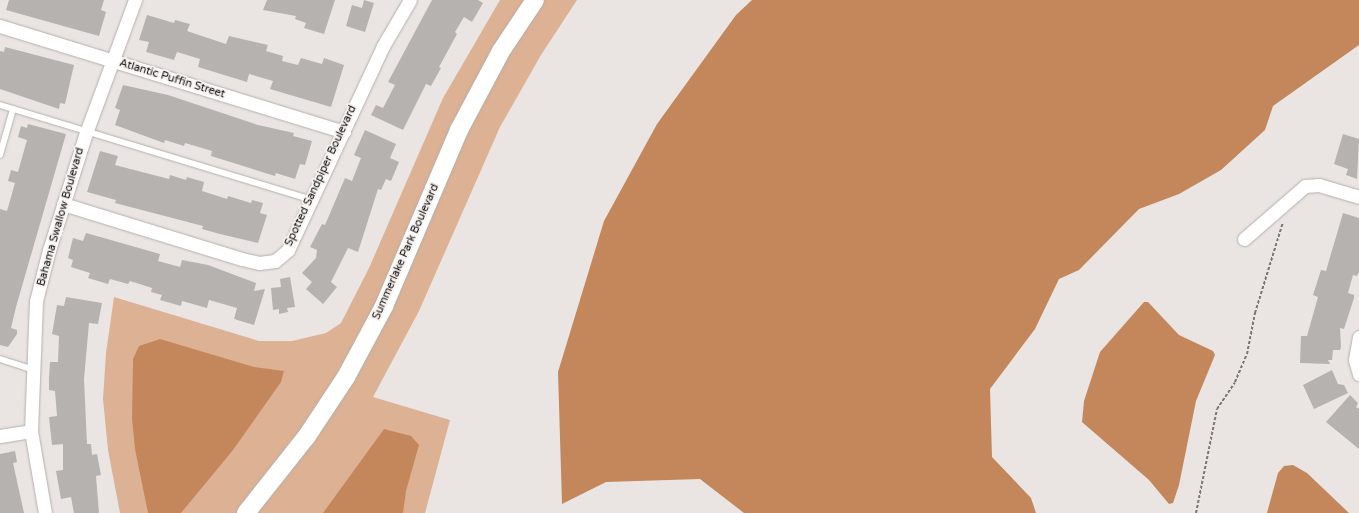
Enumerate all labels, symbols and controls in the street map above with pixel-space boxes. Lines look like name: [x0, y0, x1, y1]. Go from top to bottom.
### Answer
street label: Atlantic Puffin Street: [118, 57, 226, 101]
street label: Spotted Sandpiper Boulevard: [282, 103, 360, 249]
street label: Bahama Swallow Boulevard: [35, 146, 87, 288]
street label: Summerlake Park Boulevard: [370, 182, 442, 322]

